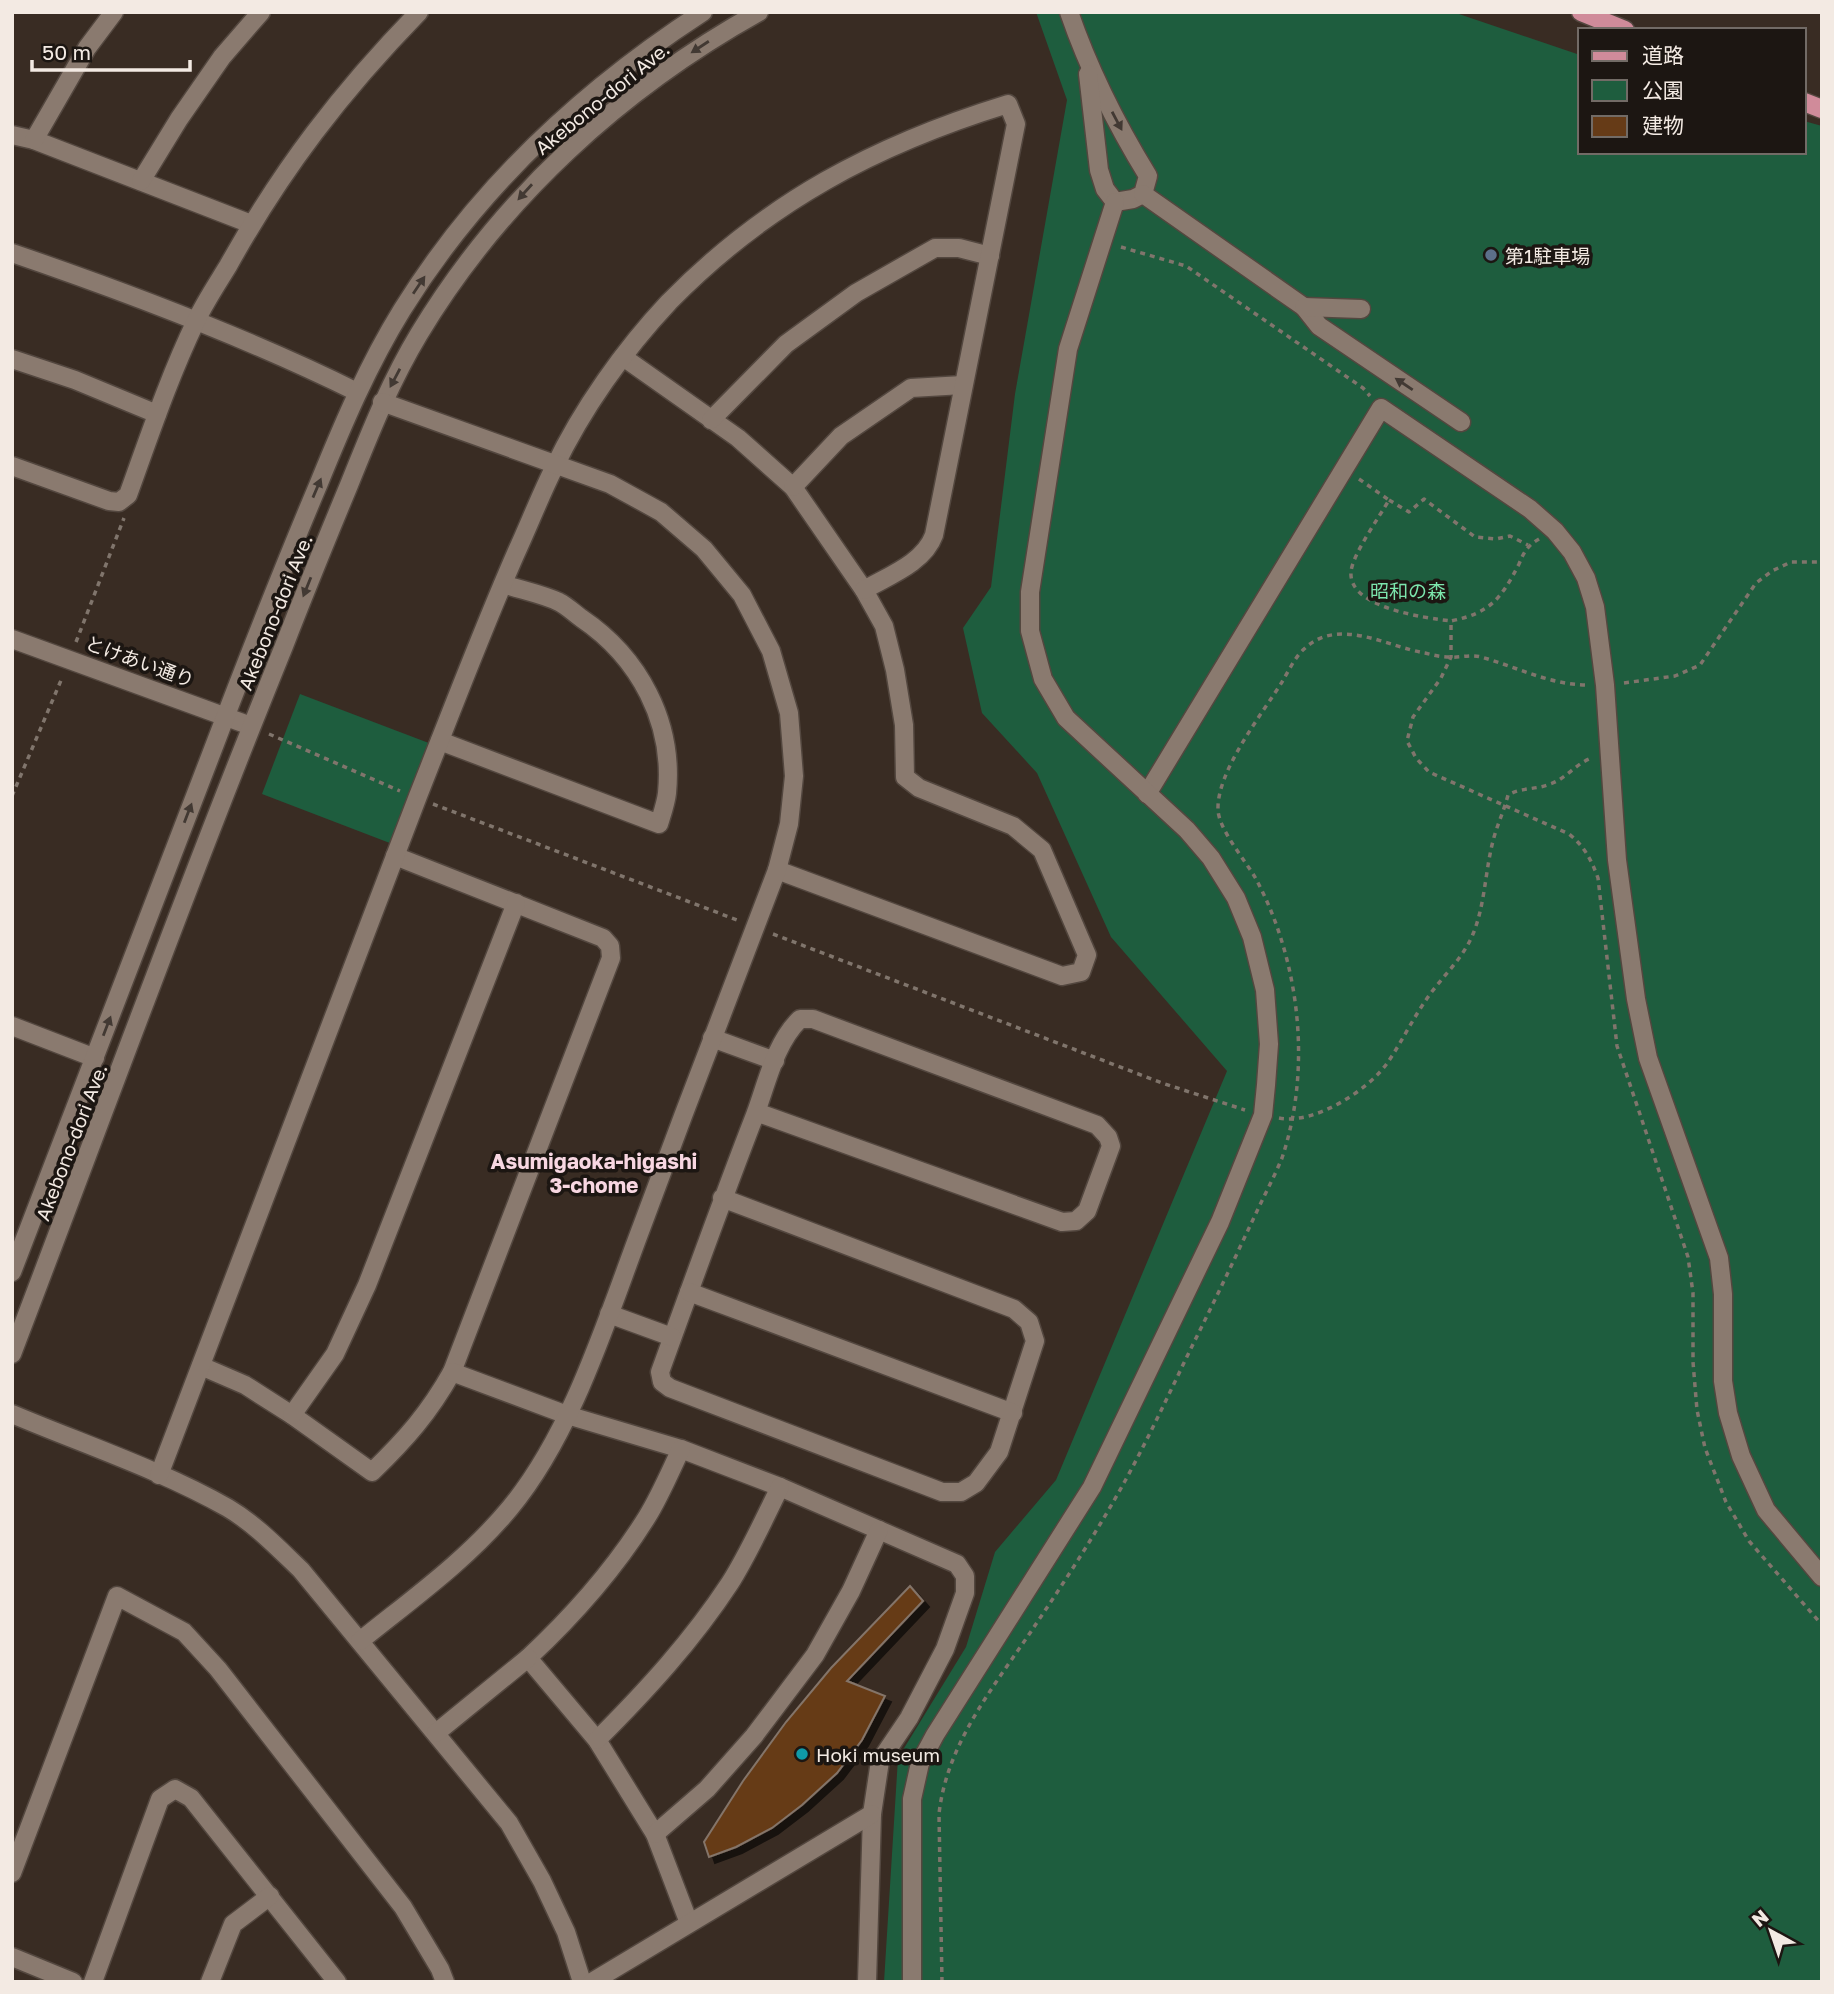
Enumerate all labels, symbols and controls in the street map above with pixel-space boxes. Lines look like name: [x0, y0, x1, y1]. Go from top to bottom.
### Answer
scale bar: [32, 28, 189, 72]
legend: [1578, 28, 1806, 154]
street label: Akebono-dori Ave.: [530, 37, 674, 159]
text: 50 m: [42, 39, 91, 65]
one-way arrow: [691, 41, 710, 54]
text: 道路: [1642, 42, 1684, 68]
text: 公園: [1642, 77, 1684, 103]
one-way arrow: [1110, 111, 1122, 131]
text: 建物: [1642, 112, 1684, 138]
one-way arrow: [518, 183, 534, 200]
place label: 第1駐車場: [1505, 244, 1590, 267]
marker: 第1駐車場: [1483, 247, 1499, 263]
one-way arrow: [412, 276, 426, 294]
one-way arrow: [389, 368, 401, 387]
one-way arrow: [1395, 378, 1414, 391]
one-way arrow: [311, 477, 322, 498]
street label: Akebono-dori Ave.: [233, 531, 317, 693]
one-way arrow: [302, 577, 313, 598]
park label: 昭和の森: [1370, 579, 1446, 602]
street label: とけあい通り: [82, 631, 198, 691]
one-way arrow: [183, 803, 194, 824]
one-way arrow: [102, 1015, 113, 1036]
street label: Akebono-dori Ave.: [31, 1060, 111, 1224]
district label: Asumigaoka-higashi 3-chome: [491, 1148, 697, 1198]
place label: Hoki museum: [816, 1743, 940, 1766]
marker: Hoki museum: [794, 1746, 810, 1762]
north arrow: [1736, 1896, 1806, 1966]
text: N: [1747, 1904, 1773, 1931]

